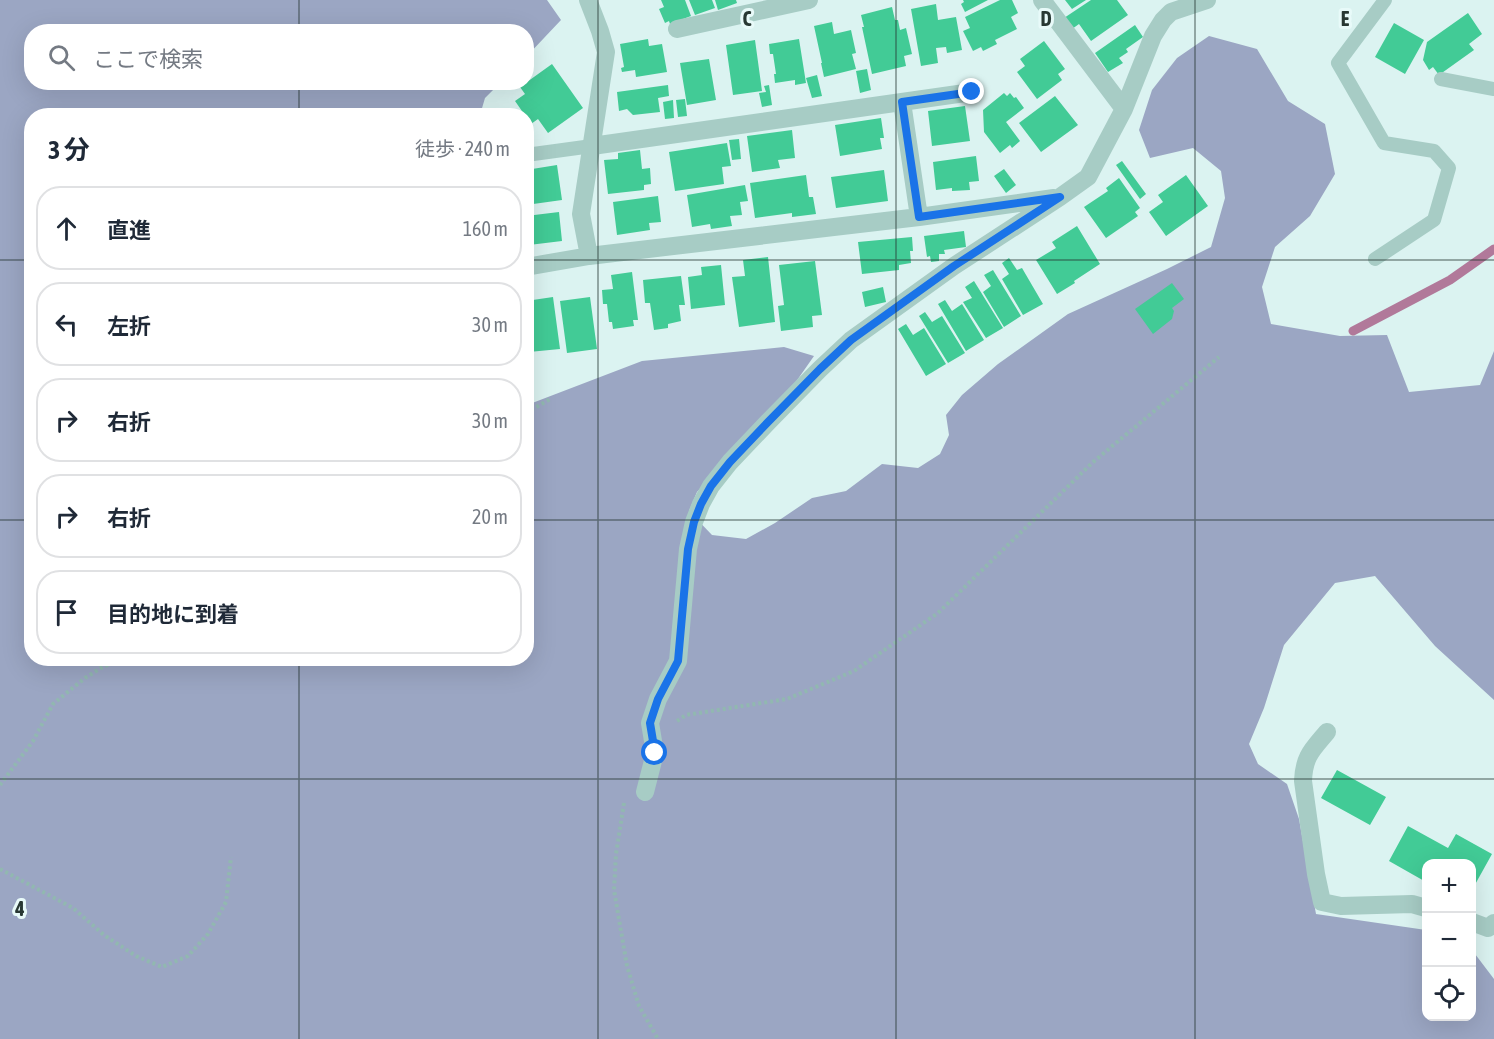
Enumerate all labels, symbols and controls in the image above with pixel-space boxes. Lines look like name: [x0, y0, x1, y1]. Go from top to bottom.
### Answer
text: C: [743, 7, 752, 30]
text: D: [1040, 7, 1052, 30]
text: E: [1341, 7, 1350, 30]
search box: [24, 24, 534, 90]
icon: search: [45, 41, 78, 74]
text: ここで検索: [93, 46, 203, 72]
route end: [958, 78, 984, 104]
text: 3 分: [48, 135, 90, 165]
text: 徒歩 · 240 m: [415, 137, 510, 160]
icon: ahead: [50, 212, 83, 245]
text: 直進: [107, 217, 151, 243]
text: 160 m: [463, 217, 508, 240]
icon: left: [50, 308, 83, 341]
text: 左折: [107, 313, 151, 339]
text: 30 m: [472, 313, 508, 336]
icon: right: [50, 404, 83, 437]
text: 右折: [107, 409, 151, 435]
text: 30 m: [472, 409, 508, 432]
icon: right: [50, 500, 83, 533]
text: 右折: [107, 505, 151, 531]
text: 20 m: [472, 505, 508, 528]
icon: arrive: [50, 596, 83, 629]
text: 目的地に到着: [107, 601, 239, 627]
route start: [641, 739, 667, 765]
map controls: [1422, 859, 1476, 1021]
button: +: [1422, 859, 1476, 913]
text: 4: [14, 897, 25, 920]
button: −: [1422, 913, 1476, 967]
button: locate: [1422, 967, 1476, 1021]

